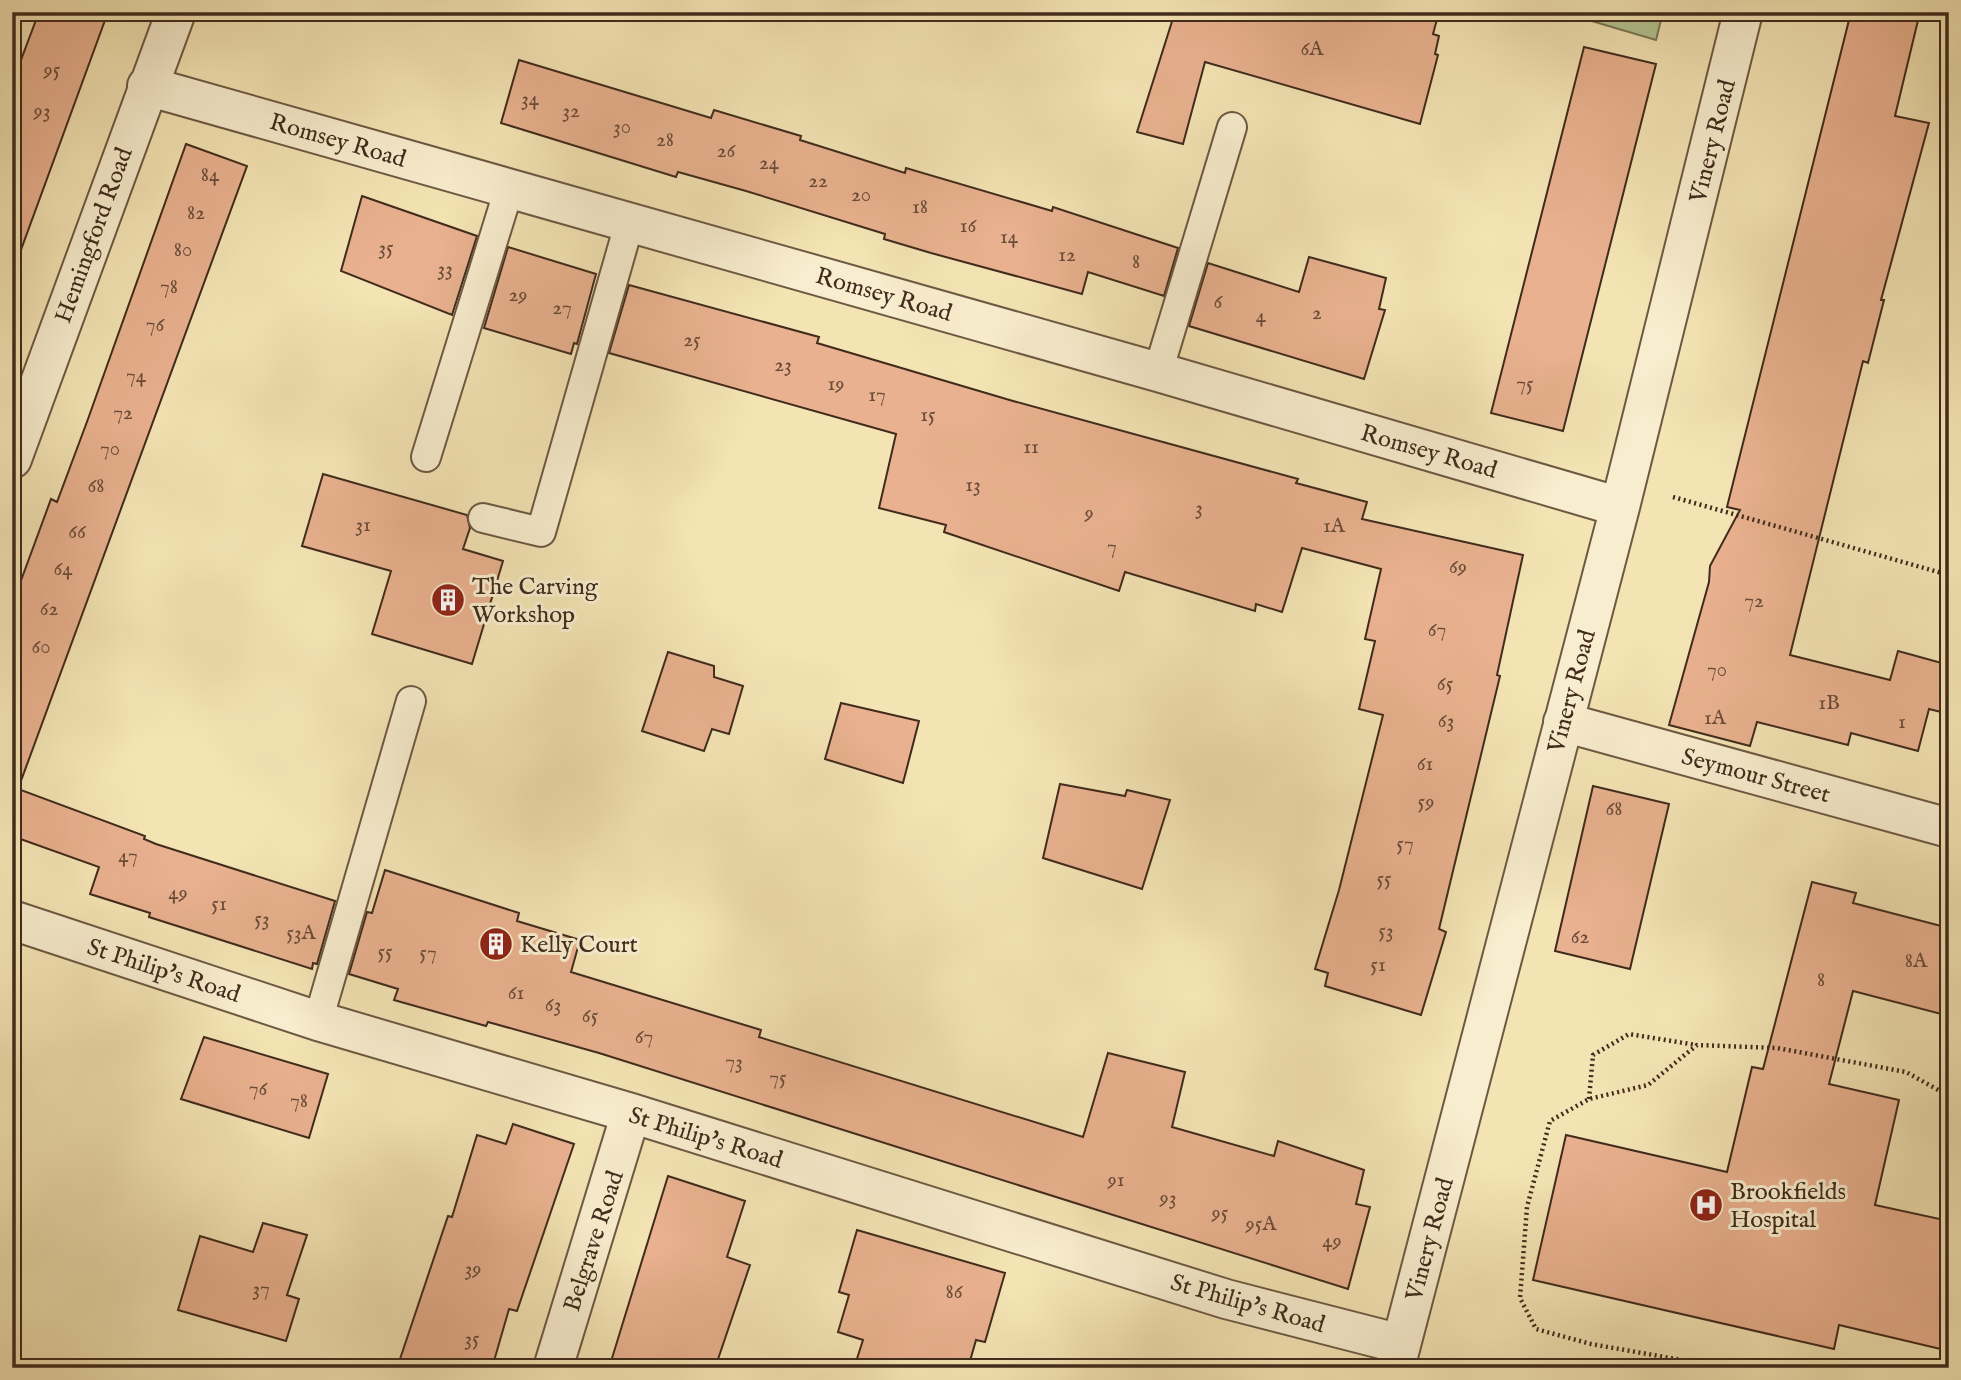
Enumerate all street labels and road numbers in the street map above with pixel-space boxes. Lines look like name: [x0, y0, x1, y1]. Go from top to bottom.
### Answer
street label: Vinery Road: [1683, 76, 1744, 207]
street label: Romsey Road: [266, 107, 410, 176]
street label: Hemingford Road: [48, 143, 141, 328]
street label: Romsey Road: [812, 261, 956, 330]
street label: Romsey Road: [1357, 418, 1501, 487]
street label: Vinery Road: [1541, 626, 1604, 757]
street label: Seymour Street: [1678, 742, 1833, 811]
street label: St Philip's Road: [83, 932, 244, 1011]
street label: St Philip's Road: [625, 1100, 786, 1177]
street label: Belgrave Road: [557, 1167, 632, 1316]
street label: Vinery Road: [1399, 1174, 1462, 1305]
street label: St Philip's Road: [1167, 1268, 1329, 1341]

